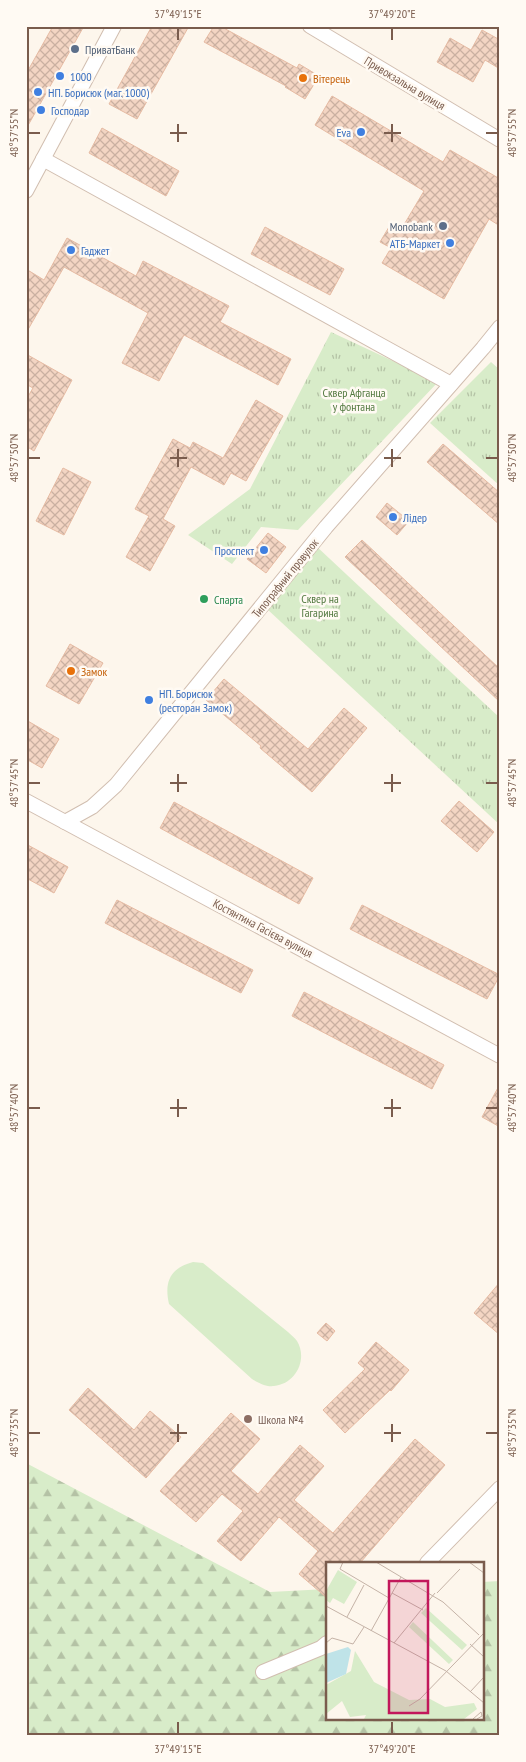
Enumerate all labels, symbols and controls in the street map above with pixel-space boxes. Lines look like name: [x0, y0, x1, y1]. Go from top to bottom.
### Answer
text: 37°49'15"E: [154, 6, 202, 21]
text: 37°49'20"E: [368, 6, 416, 21]
place label: ПриватБанк: [85, 42, 136, 57]
marker: ПриватБанк: [69, 43, 81, 55]
street label: Привокзальна вулиця: [362, 53, 448, 113]
place label: 1000: [70, 69, 92, 84]
marker: 1000: [54, 70, 66, 82]
place label: Вітерець: [313, 71, 350, 86]
marker: Вітерець: [297, 72, 309, 84]
place label: НП. Борисюк (маг. 1000): [48, 85, 149, 100]
marker: НП. Борисюк (маг. 1000): [32, 86, 44, 98]
place label: Господар: [51, 103, 89, 118]
marker: Господар: [35, 104, 47, 116]
text: 48°57'55"N: [6, 109, 21, 157]
text: 48°57'55"N: [504, 109, 519, 157]
place label: Eva: [336, 125, 351, 140]
marker: Eva: [355, 126, 367, 138]
place label: Monobank: [390, 219, 433, 234]
marker: Monobank: [437, 220, 449, 232]
place label: АТБ-Маркет: [390, 236, 440, 251]
marker: АТБ-Маркет: [444, 237, 456, 249]
place label: Гаджет: [81, 243, 110, 258]
marker: Гаджет: [65, 244, 77, 256]
park label: Сквер Афганца у фонтана: [322, 385, 386, 414]
text: 48°57'50"N: [6, 434, 21, 482]
text: 48°57'50"N: [504, 434, 519, 482]
place label: Лідер: [402, 510, 427, 525]
marker: Лідер: [387, 511, 399, 523]
street label: Типографний провулок: [248, 535, 322, 621]
place label: Проспект: [214, 543, 254, 558]
marker: Проспект: [258, 544, 270, 556]
park label: Сквер на Гагарина: [301, 591, 339, 620]
place label: Спарта: [214, 592, 243, 607]
marker: Спарта: [198, 593, 210, 605]
place label: Замок: [81, 664, 107, 679]
marker: Замок: [65, 665, 77, 677]
place label: НП. Борисюк (ресторан Замок): [159, 686, 232, 715]
marker: НП. Борисюк (ресторан Замок): [143, 694, 155, 706]
text: 48°57'45"N: [6, 759, 21, 807]
text: 48°57'45"N: [504, 759, 519, 807]
street label: Костянтина Гасієва вулиця: [211, 895, 316, 961]
text: 48°57'40"N: [6, 1084, 21, 1132]
text: 48°57'40"N: [504, 1084, 519, 1132]
text: 48°57'35"N: [6, 1409, 21, 1457]
text: 48°57'35"N: [504, 1409, 519, 1457]
place label: Школа №4: [258, 1412, 304, 1427]
marker: Школа №4: [242, 1413, 254, 1425]
inset map: [326, 1562, 484, 1720]
text: 37°49'15"E: [154, 1741, 202, 1756]
text: 37°49'20"E: [368, 1741, 416, 1756]

